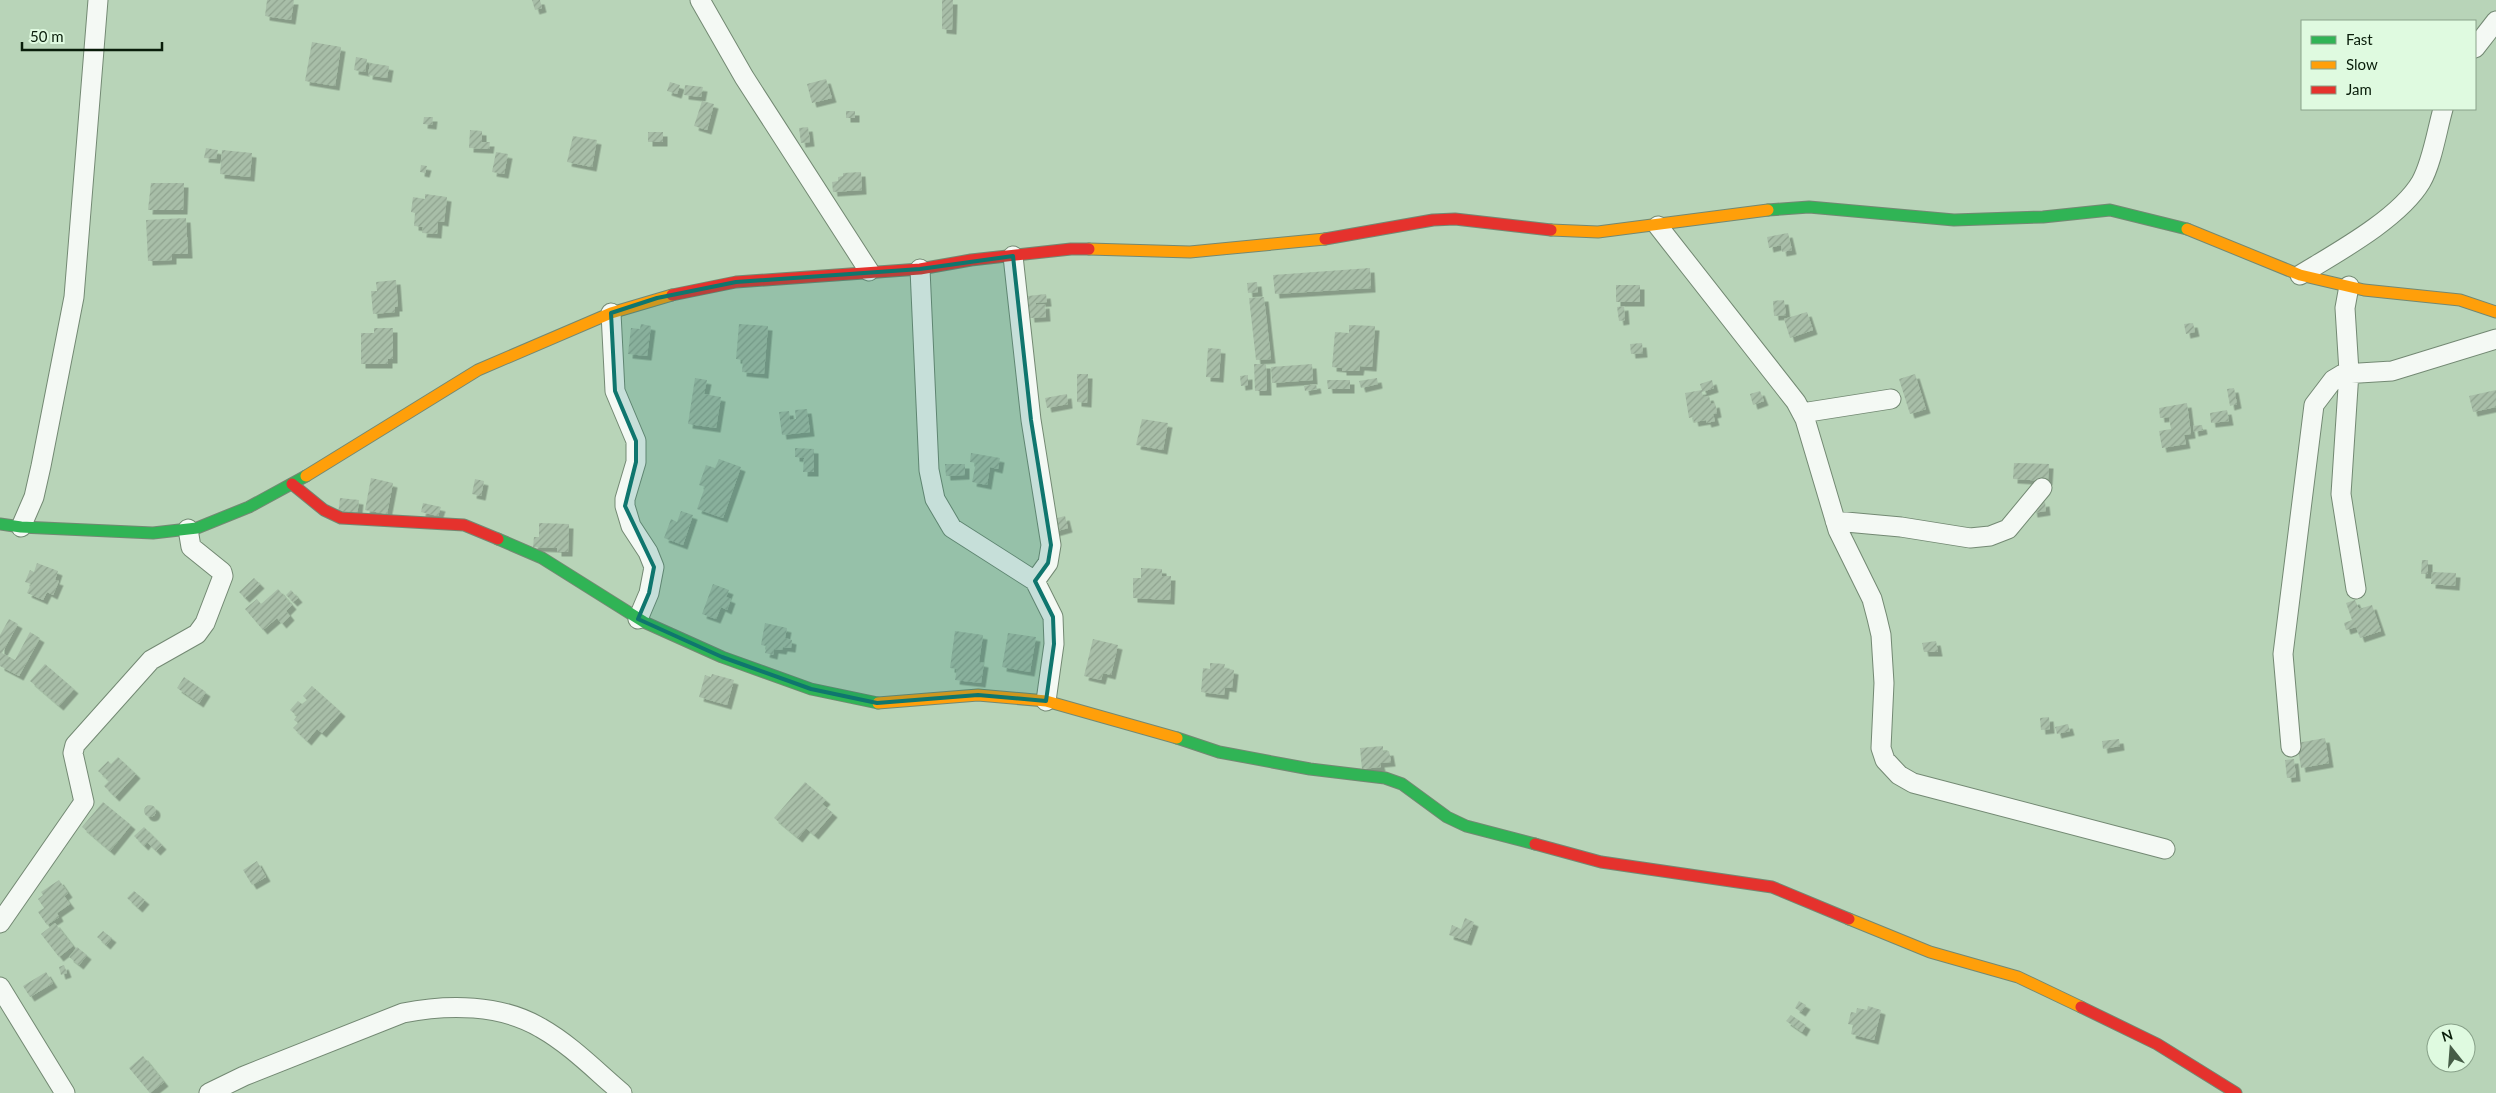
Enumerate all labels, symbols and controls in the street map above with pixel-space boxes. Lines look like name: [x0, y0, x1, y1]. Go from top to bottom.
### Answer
scale bar: [22, 20, 162, 52]
legend: [2301, 20, 2476, 110]
text: 50 m: [30, 27, 64, 45]
text: Fast: [2346, 30, 2373, 48]
text: Slow: [2346, 55, 2378, 73]
text: Jam: [2346, 80, 2372, 98]
north arrow: [2426, 1023, 2476, 1073]
text: N: [2439, 1025, 2455, 1045]

